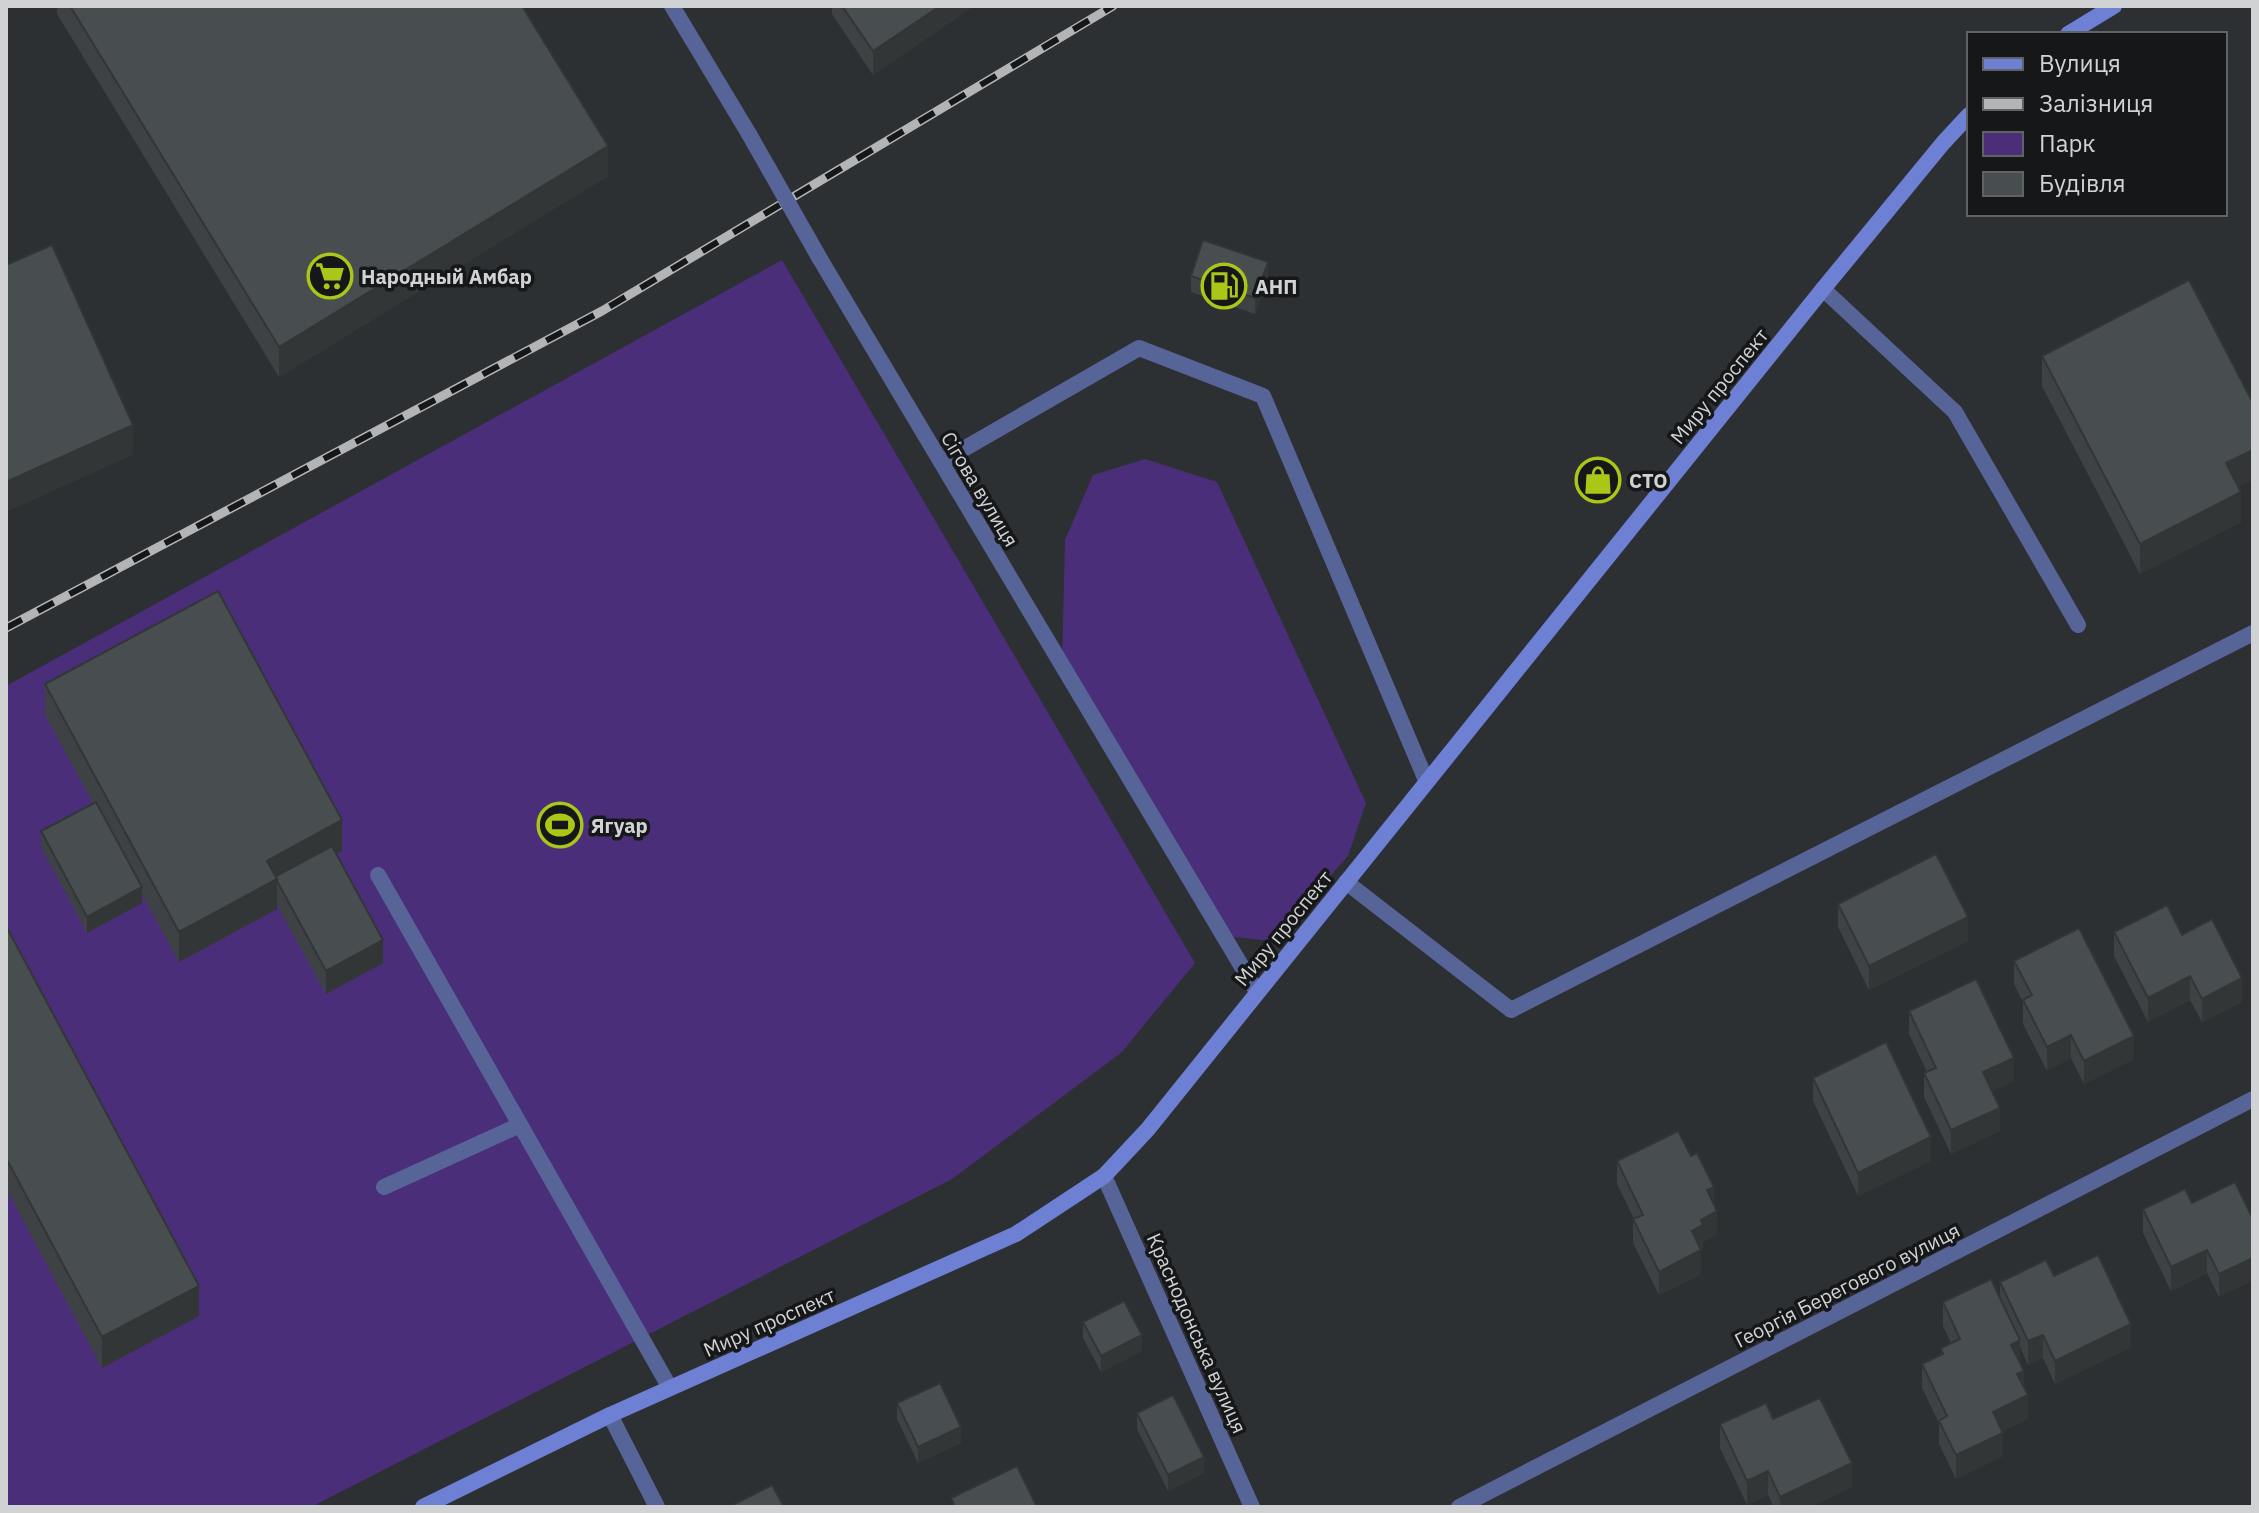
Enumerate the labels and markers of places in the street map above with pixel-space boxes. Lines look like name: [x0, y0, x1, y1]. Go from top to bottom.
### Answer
supermarket icon: Народный Амбар: [306, 252, 354, 300]
fuel station icon: АНП: [1200, 262, 1248, 310]
place label: Народный Амбар: [361, 263, 532, 290]
place label: АНП: [1255, 273, 1297, 300]
shop icon: СТО: [1574, 456, 1622, 504]
place label: СТО: [1629, 467, 1667, 494]
sports icon: Ягуар: [536, 801, 584, 849]
place label: Ягуар: [591, 812, 648, 839]

